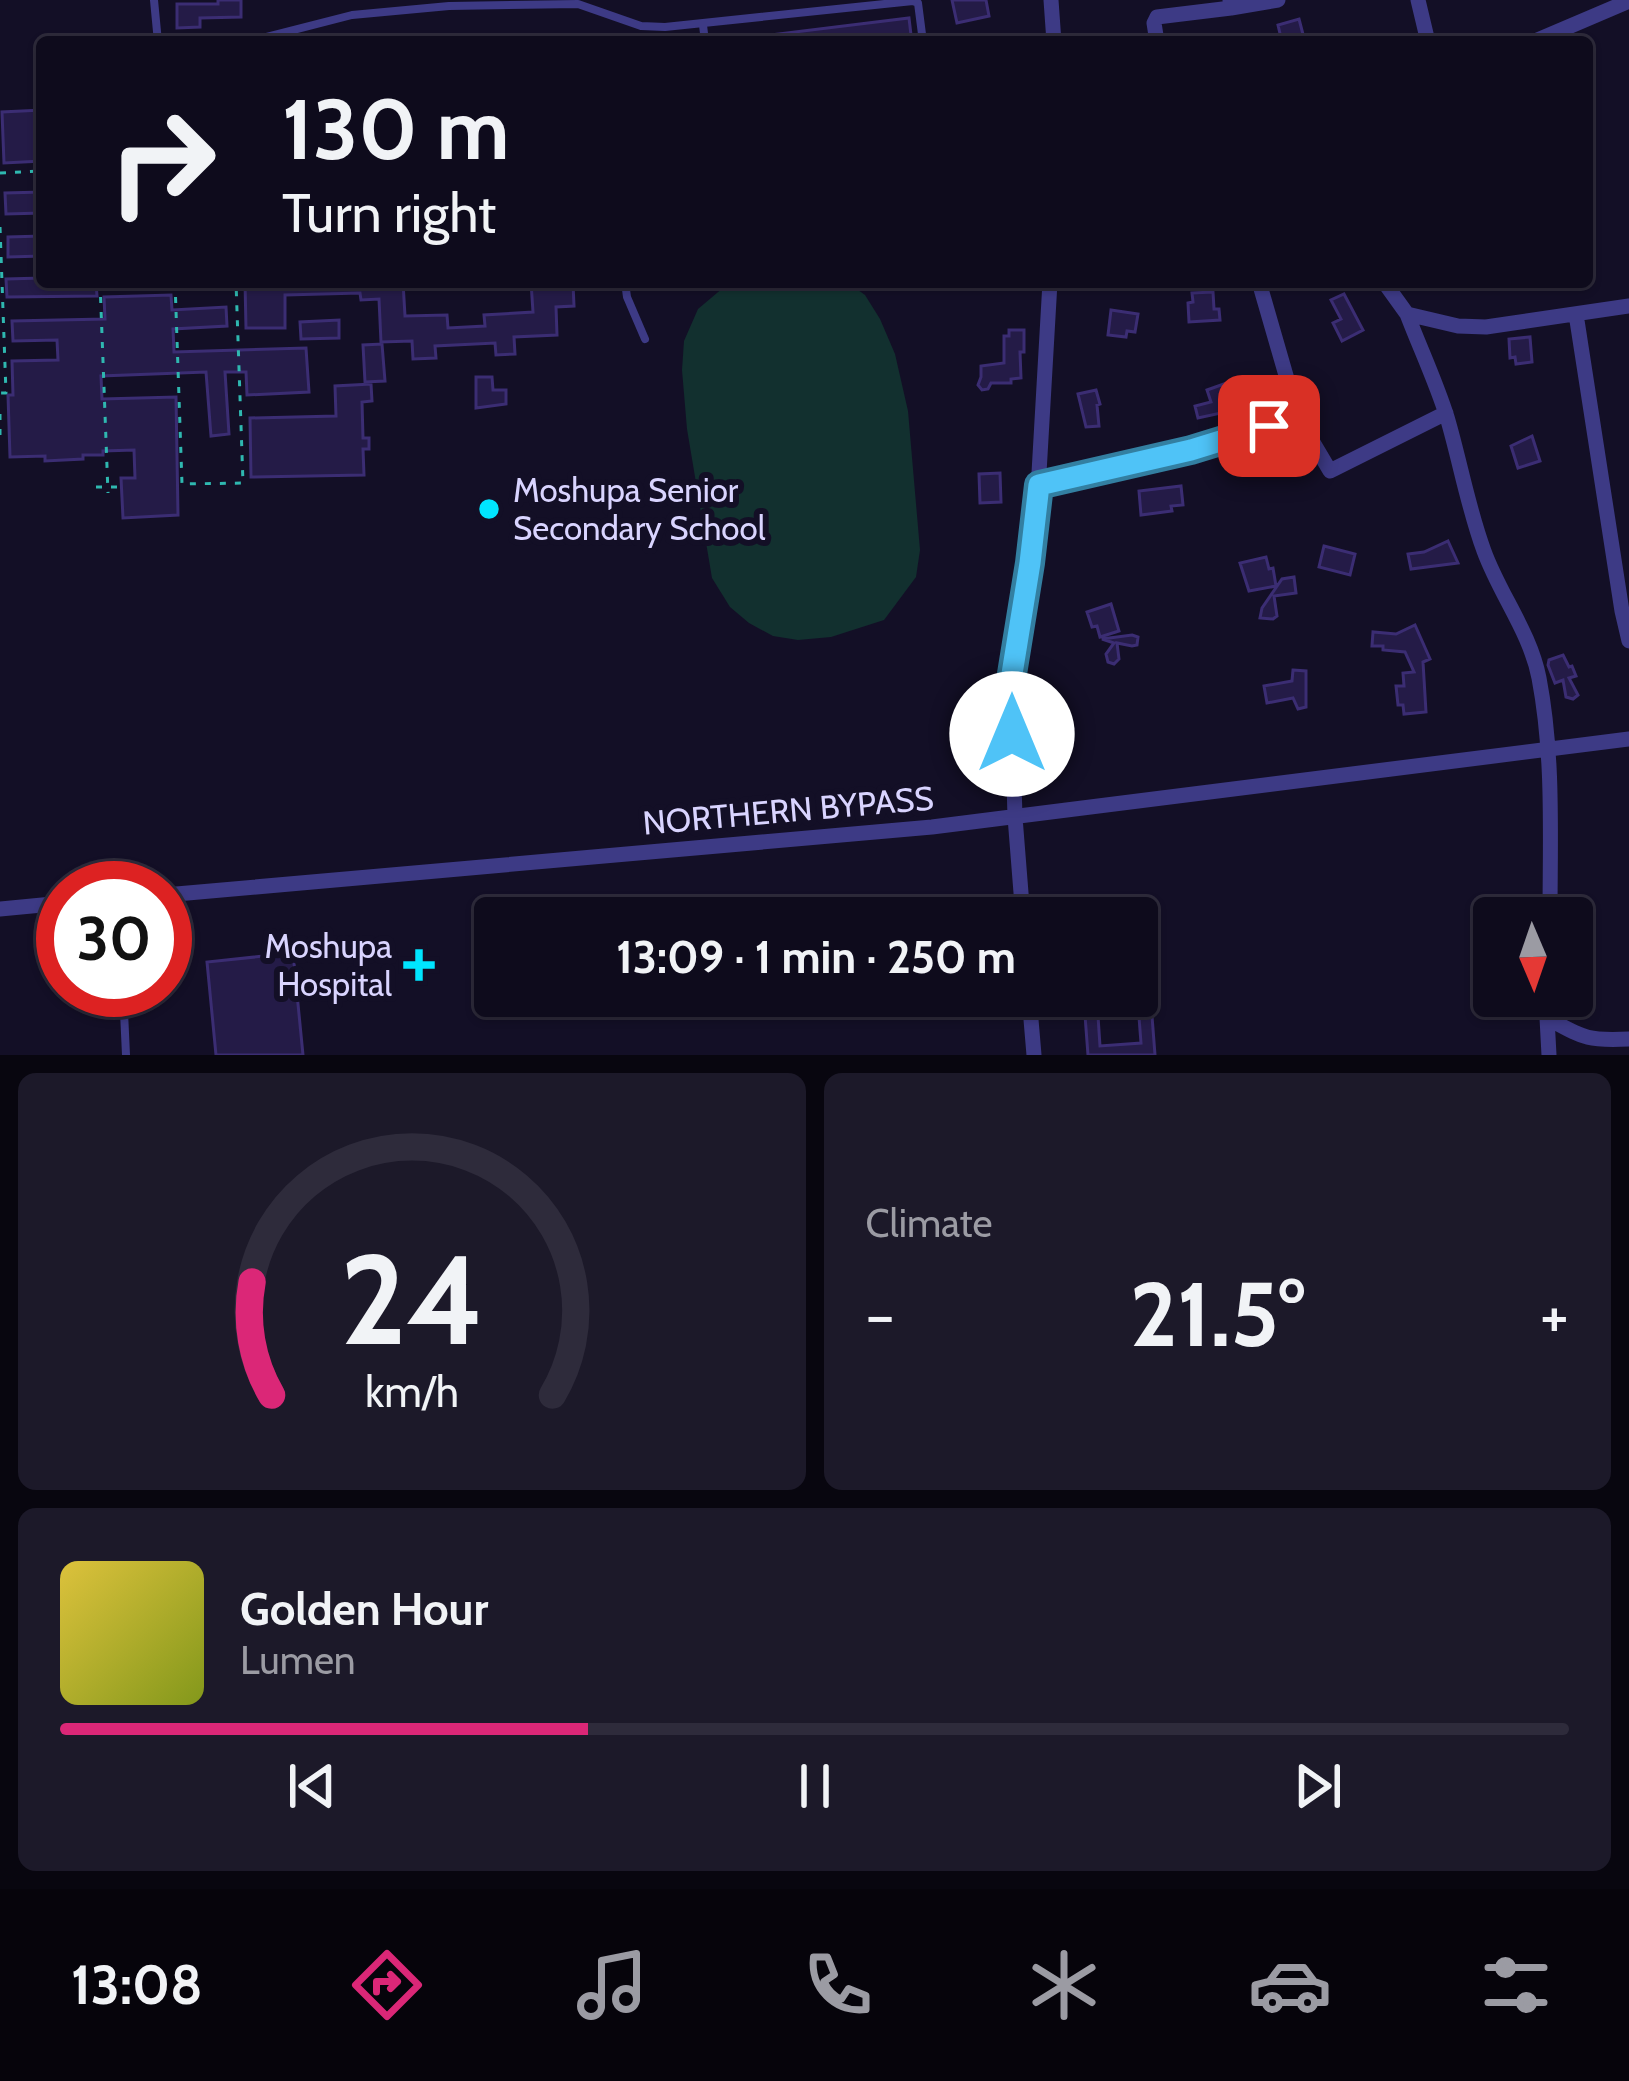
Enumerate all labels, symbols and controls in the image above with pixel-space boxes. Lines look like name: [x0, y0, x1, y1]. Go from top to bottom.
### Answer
text: 130 m: [282, 78, 509, 180]
icon: right: [84, 84, 240, 240]
text: Turn right: [282, 180, 496, 246]
pin: [1218, 375, 1320, 477]
icon: arrive: [1236, 393, 1302, 459]
place label: Moshupa Senior Secondary School: [513, 470, 766, 548]
marker: Moshupa Senior Secondary School: [476, 496, 502, 522]
position arrow: [949, 671, 1075, 797]
street label: NORTHERN BYPASS: [641, 777, 935, 843]
speed limit sign: 30: [36, 861, 192, 1017]
north arrow: [1473, 897, 1593, 1017]
map controls: [1473, 897, 1593, 1017]
place label: Moshupa Hospital: [264, 926, 392, 1004]
text: 13:09 · 1 min · 250 m: [616, 930, 1016, 984]
marker: Moshupa Hospital: [403, 949, 435, 981]
text: Climate: [866, 1199, 992, 1247]
text: 24: [340, 1224, 484, 1375]
text: 21.5°: [1130, 1259, 1305, 1369]
text: −: [866, 1274, 895, 1355]
text: +: [1540, 1274, 1569, 1355]
text: km/h: [365, 1365, 459, 1417]
text: Golden Hour: [240, 1582, 488, 1636]
text: Lumen: [240, 1636, 356, 1684]
icon: previous: [279, 1753, 345, 1819]
icon: pause: [782, 1753, 848, 1819]
icon: next: [1285, 1753, 1351, 1819]
icon: directions: [345, 1943, 429, 2027]
icon: music: [570, 1943, 654, 2027]
icon: phone: [796, 1943, 880, 2027]
icon: climate: [1022, 1943, 1106, 2027]
icon: car: [1248, 1943, 1332, 2027]
icon: filters: [1474, 1943, 1558, 2027]
text: 13:08: [71, 1952, 203, 2018]

